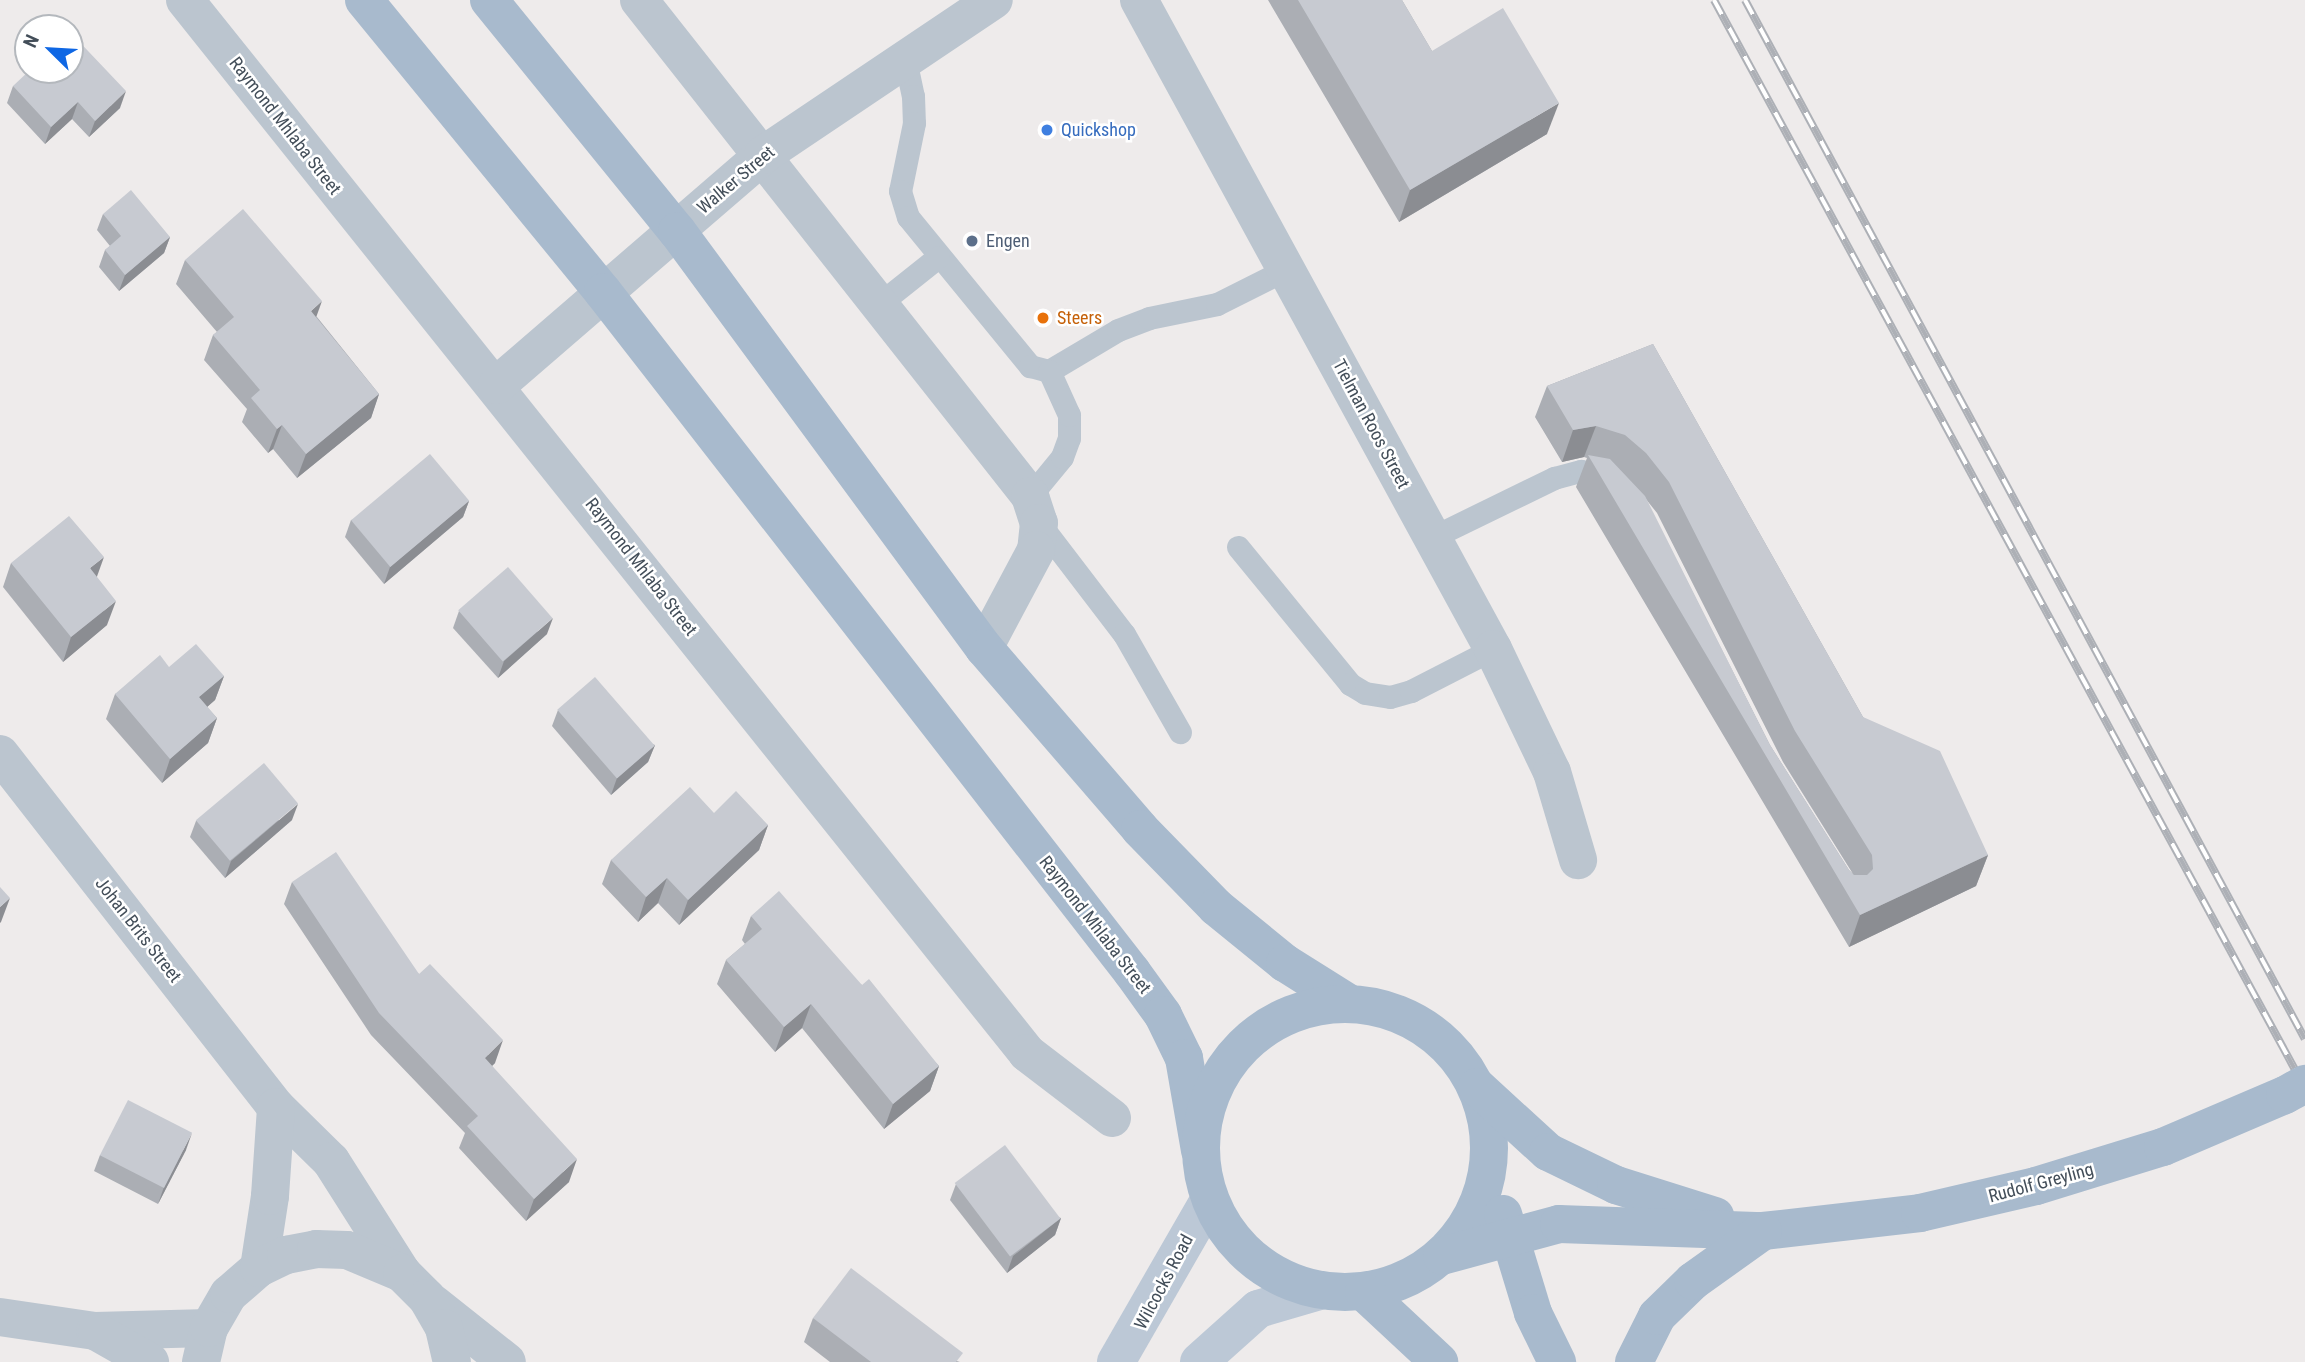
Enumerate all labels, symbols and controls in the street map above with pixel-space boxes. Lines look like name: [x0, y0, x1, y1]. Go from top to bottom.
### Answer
north arrow: [14, 14, 84, 84]
text: N: [18, 31, 44, 51]
street label: Raymond Mhlaba Street: [225, 53, 345, 199]
place label: Quickshop: [1061, 119, 1136, 141]
marker: Quickshop: [1039, 122, 1055, 138]
street label: Walker Street: [693, 141, 779, 219]
place label: Engen: [986, 230, 1030, 252]
marker: Engen: [964, 233, 980, 249]
place label: Steers: [1057, 307, 1102, 329]
marker: Steers: [1035, 310, 1051, 326]
street label: Tielman Roos Street: [1328, 356, 1414, 492]
street label: Raymond Mhlaba Street: [581, 494, 701, 640]
street label: Raymond Mhlaba Street: [1035, 852, 1155, 998]
street label: Johan Brits Street: [90, 873, 186, 987]
street label: Rudolf Greyling: [1986, 1159, 2096, 1207]
street label: Wilcocks Road: [1130, 1231, 1198, 1333]

